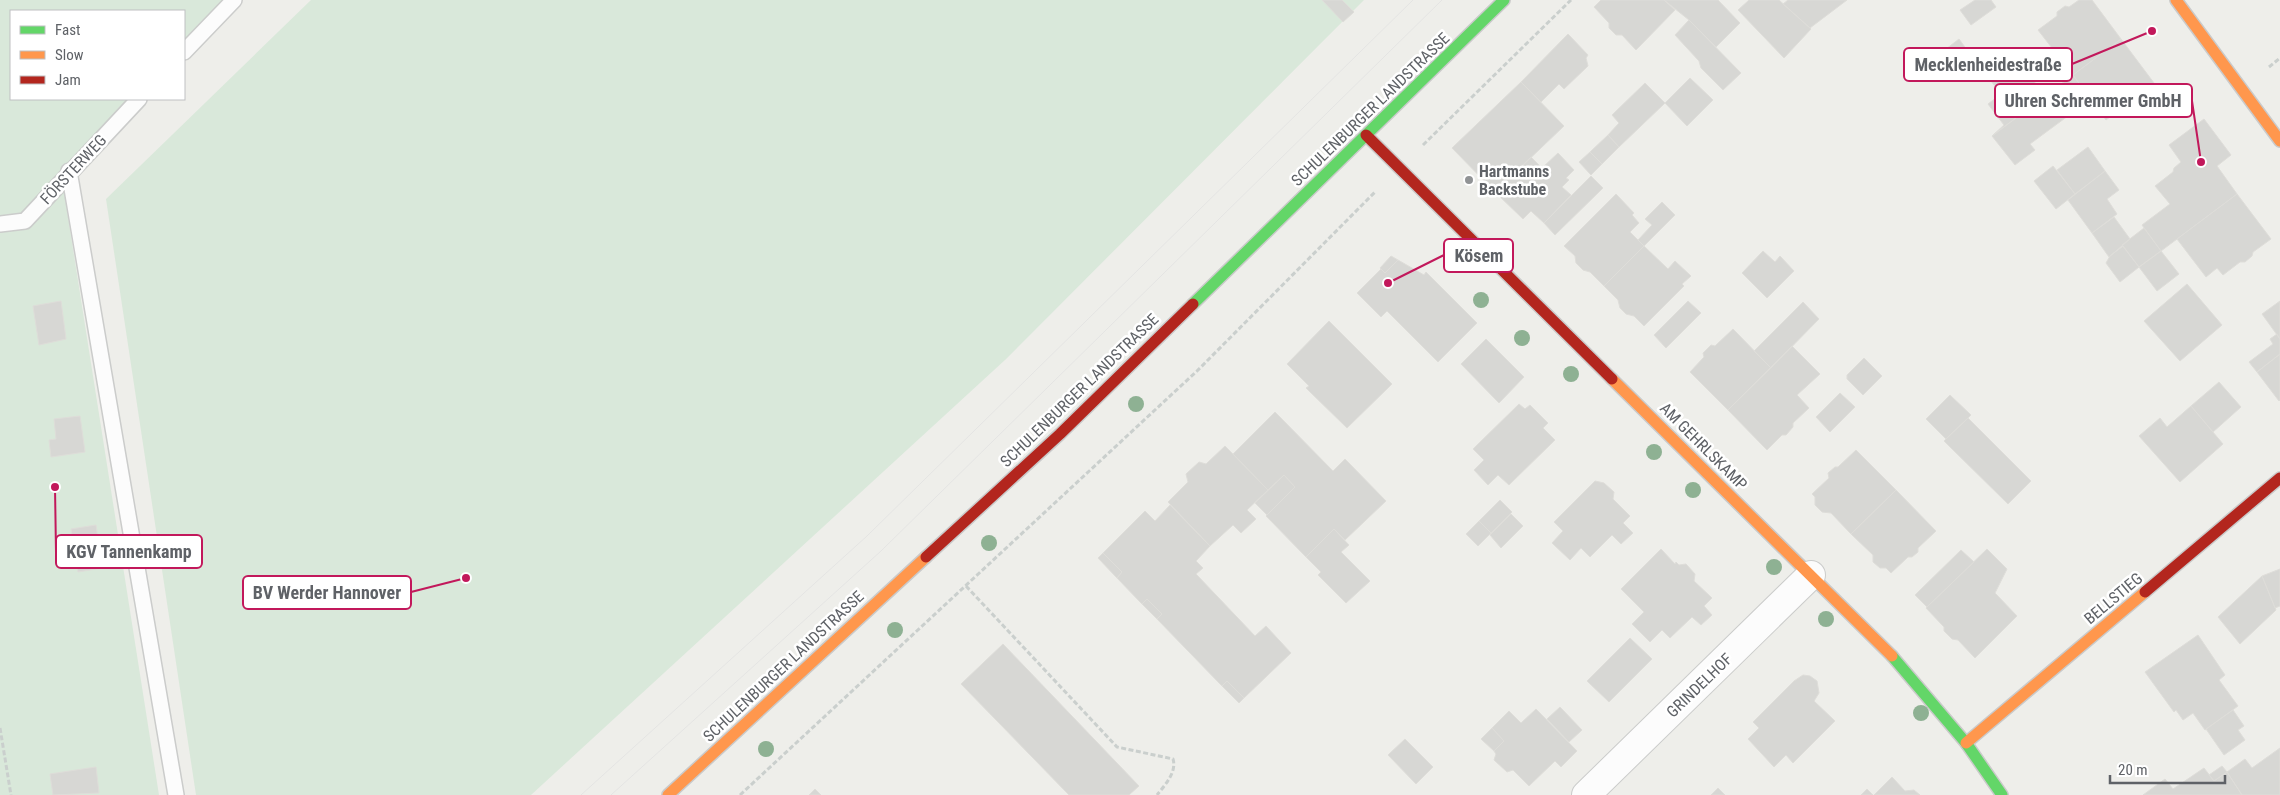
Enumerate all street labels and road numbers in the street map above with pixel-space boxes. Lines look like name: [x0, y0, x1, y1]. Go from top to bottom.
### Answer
street label: SCHULENBURGER LANDSTRASSE: [1287, 29, 1453, 190]
street label: FÖRSTERWEG: [36, 131, 110, 208]
street label: SCHULENBURGER LANDSTRASSE: [996, 310, 1162, 471]
street label: AM GEHRLSKAMP: [1656, 399, 1751, 494]
street label: BELLSTIEG: [2080, 569, 2146, 628]
street label: SCHULENBURGER LANDSTRASSE: [699, 587, 868, 746]
street label: GRINDELHOF: [1663, 649, 1736, 721]

